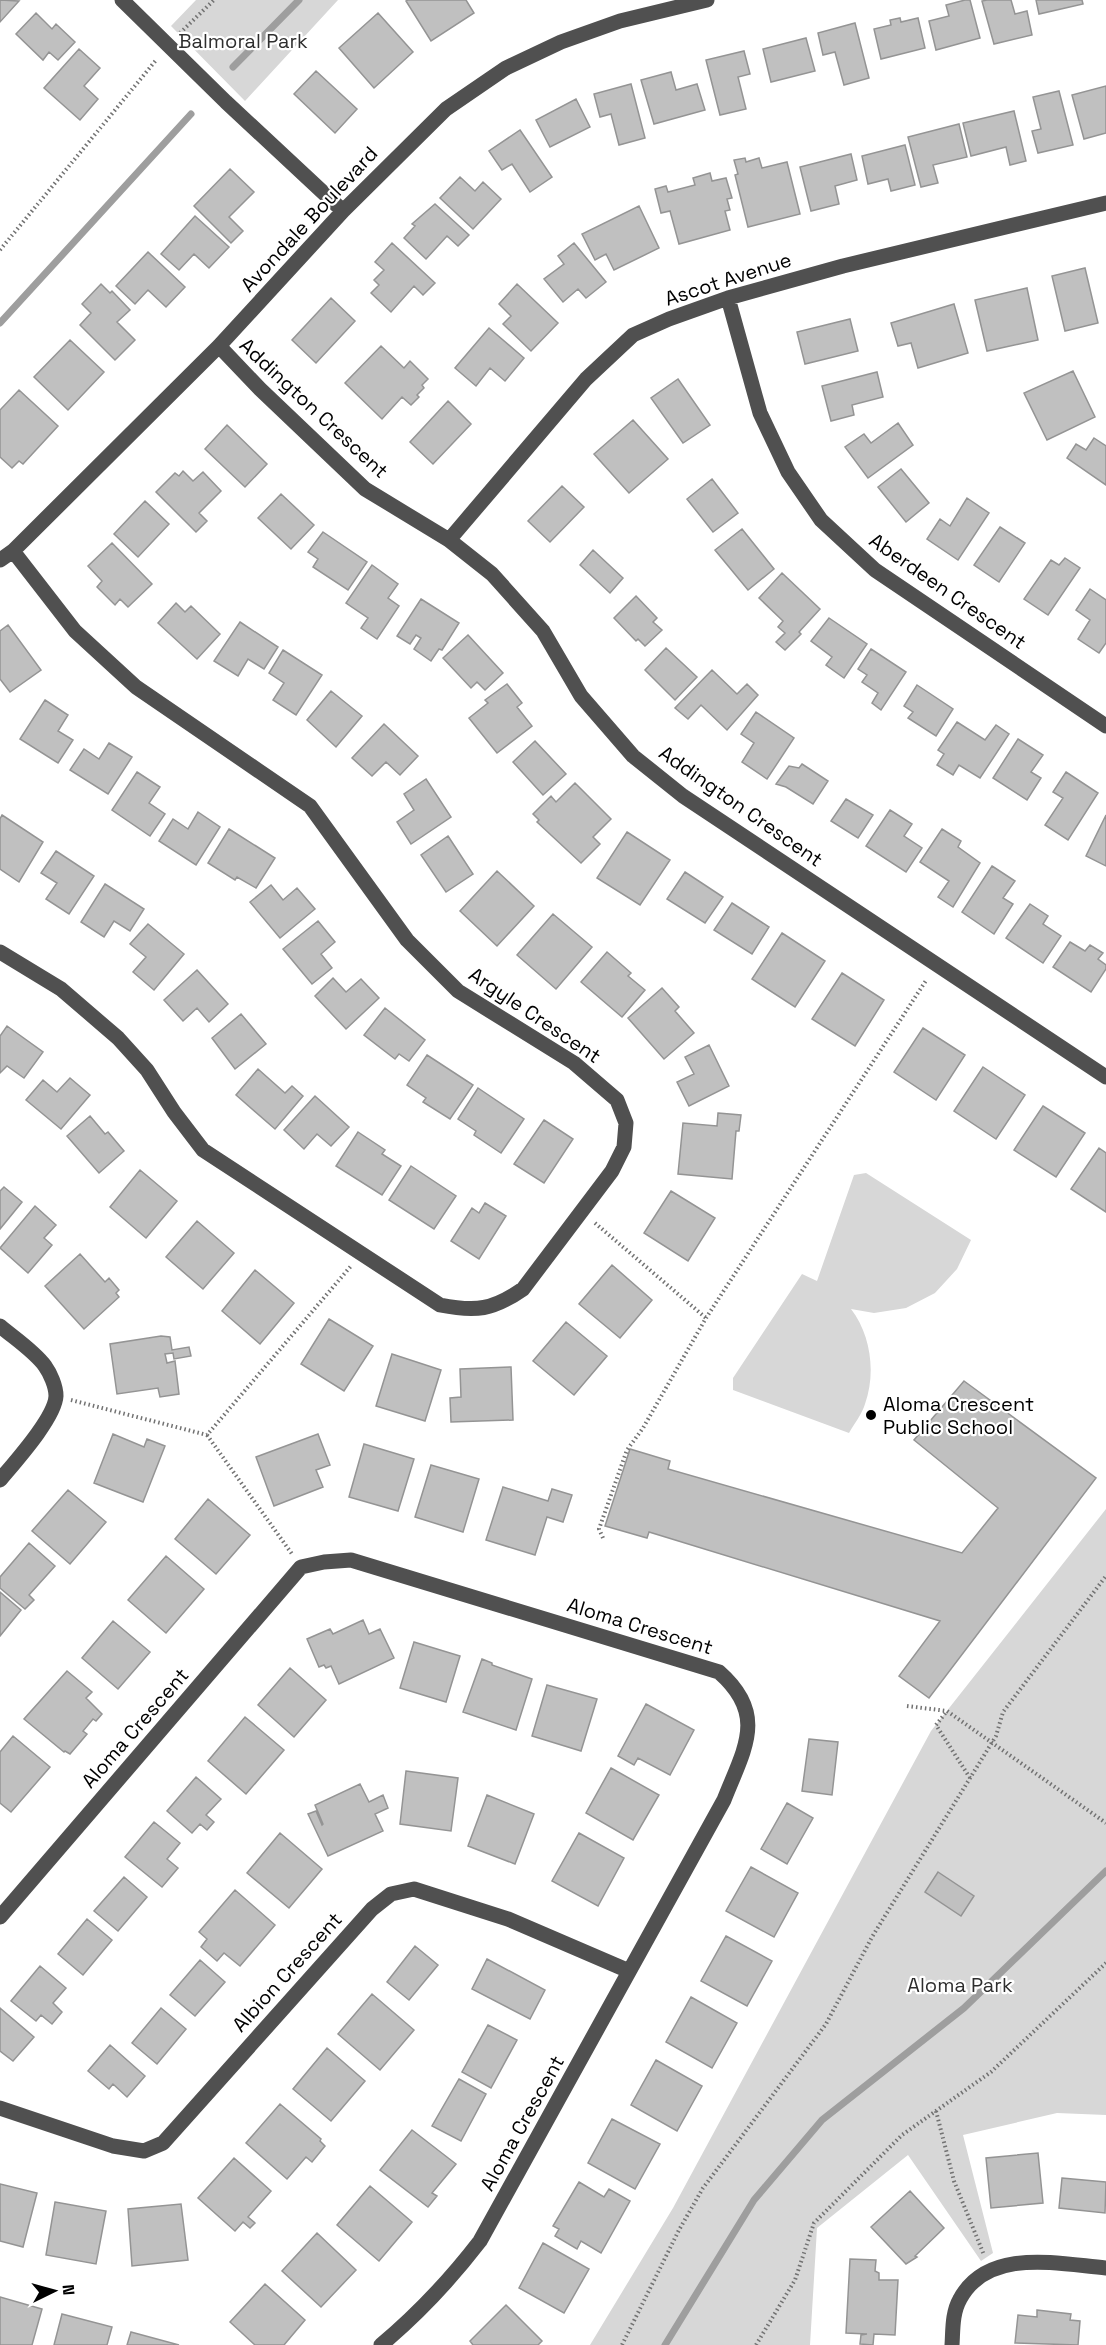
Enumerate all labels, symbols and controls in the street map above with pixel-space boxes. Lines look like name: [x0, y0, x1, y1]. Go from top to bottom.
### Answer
park label: Balmoral Park: [178, 28, 308, 54]
street label: Avondale Boulevard: [235, 141, 383, 297]
street label: Ascot Avenue: [661, 246, 795, 312]
street label: Addington Crescent: [234, 332, 394, 484]
street label: Aberdeen Crescent: [864, 527, 1032, 655]
street label: Addington Crescent: [654, 740, 828, 872]
street label: Argyle Crescent: [464, 961, 606, 1069]
place label: Aloma Crescent Public School: [883, 1391, 1034, 1440]
marker: Aloma Crescent Public School: [864, 1408, 878, 1422]
street label: Aloma Crescent: [564, 1591, 716, 1661]
street label: Aloma Crescent: [76, 1662, 194, 1794]
street label: Albion Crescent: [226, 1907, 348, 2037]
park label: Aloma Park: [907, 1972, 1013, 1998]
street label: Aloma Crescent: [474, 2051, 570, 2195]
north arrow: [24, 2261, 84, 2321]
text: N: [58, 2283, 79, 2296]

